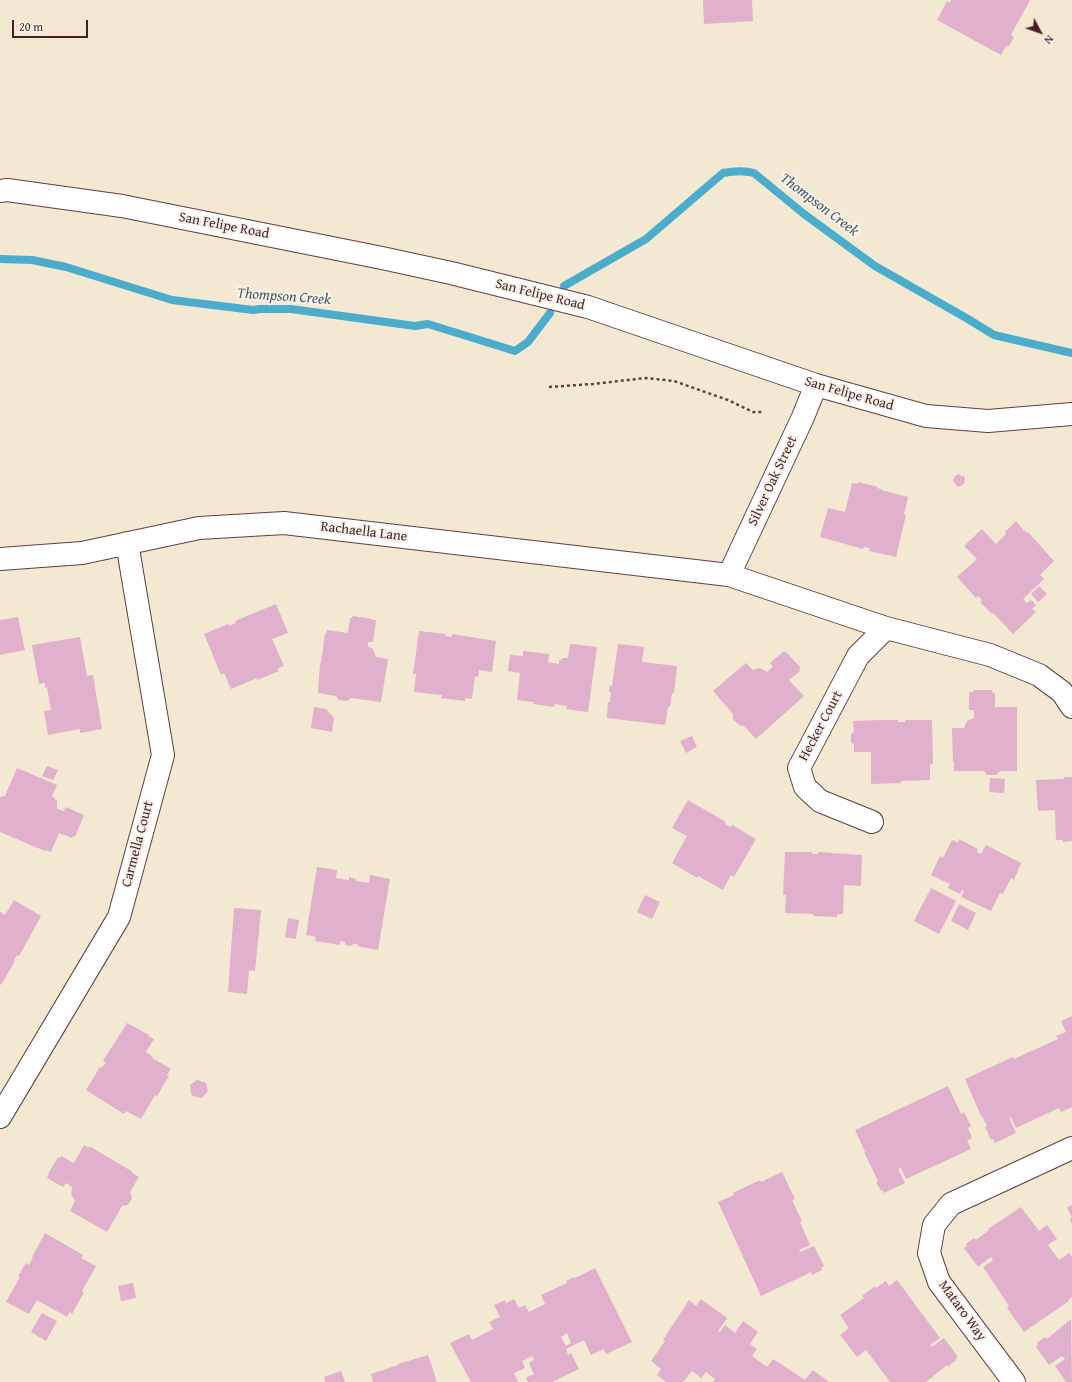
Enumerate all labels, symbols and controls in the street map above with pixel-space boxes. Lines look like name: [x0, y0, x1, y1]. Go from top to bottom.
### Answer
scale bar: [14, 12, 90, 38]
north arrow: [1020, 12, 1060, 52]
text: 20 m: [19, 18, 43, 35]
text: N: [1041, 32, 1058, 48]
water label: Thompson Creek: [776, 169, 862, 241]
street label: San Felipe Road: [177, 209, 271, 243]
street label: San Felipe Road: [494, 276, 586, 314]
water label: Thompson Creek: [236, 285, 332, 309]
street label: San Felipe Road: [803, 373, 895, 415]
street label: Silver Oak Street: [745, 433, 801, 529]
street label: Rachaella Lane: [320, 518, 408, 546]
street label: Hecker Court: [795, 688, 847, 764]
street label: Carmella Court: [118, 799, 158, 889]
street label: Mataro Way: [935, 1278, 989, 1344]

